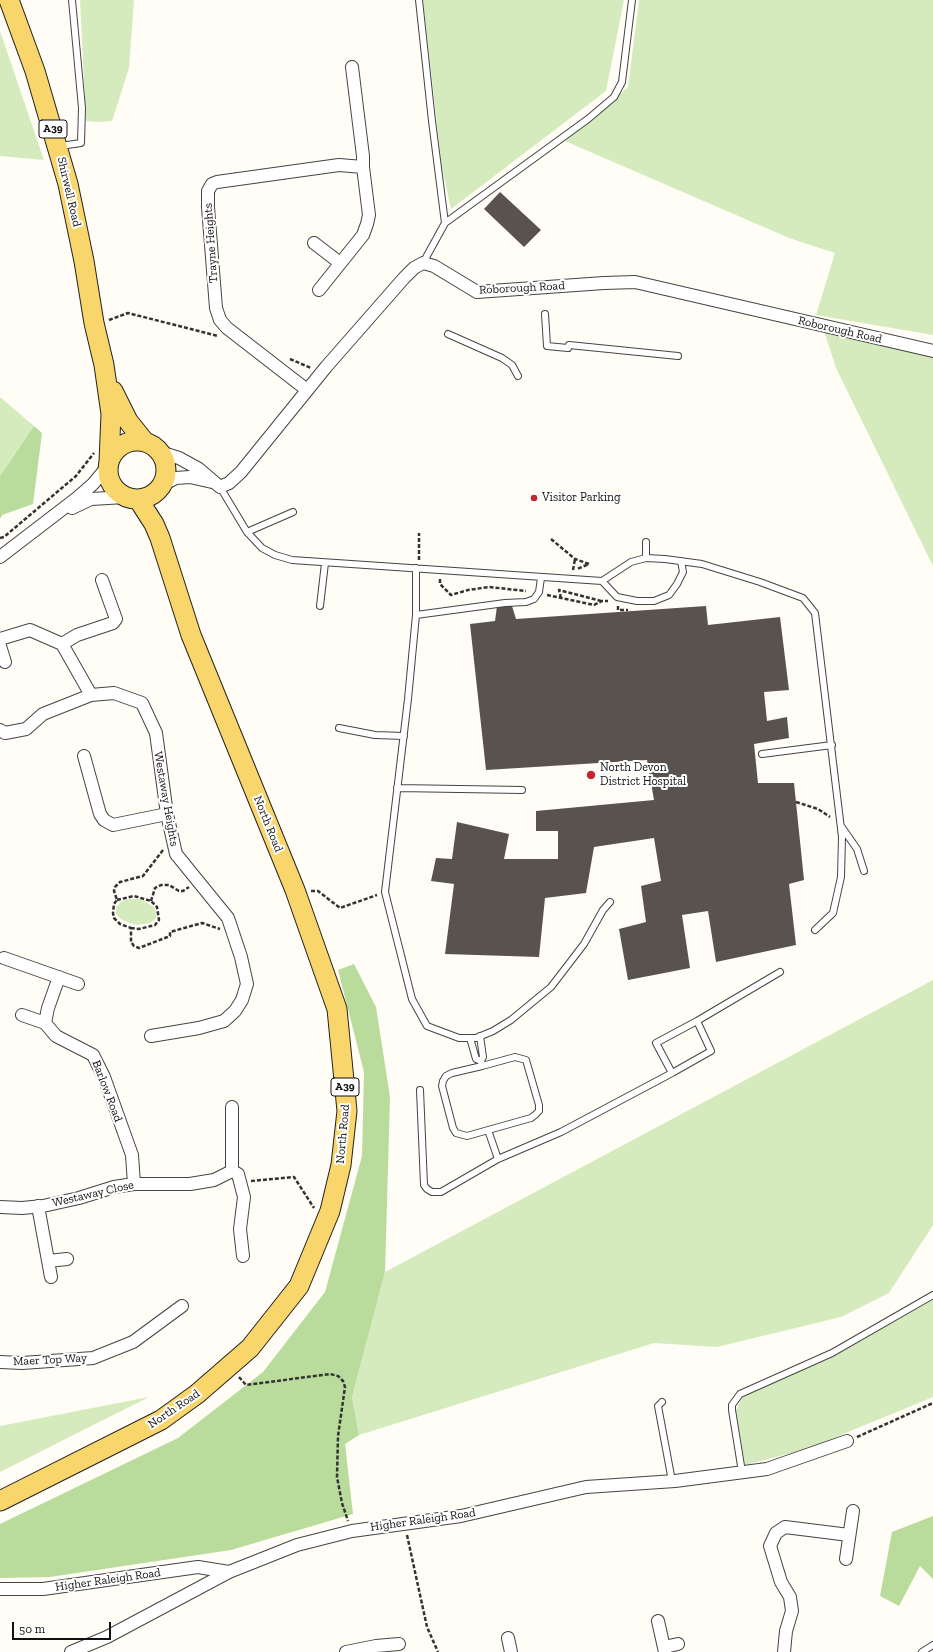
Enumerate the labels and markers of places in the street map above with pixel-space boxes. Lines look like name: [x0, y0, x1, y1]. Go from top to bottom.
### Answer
place label: Visitor Parking: [542, 491, 621, 505]
marker: Visitor Parking: [529, 493, 539, 503]
place label: North Devon District Hospital: [600, 761, 686, 789]
marker: North Devon District Hospital: [585, 769, 597, 781]

